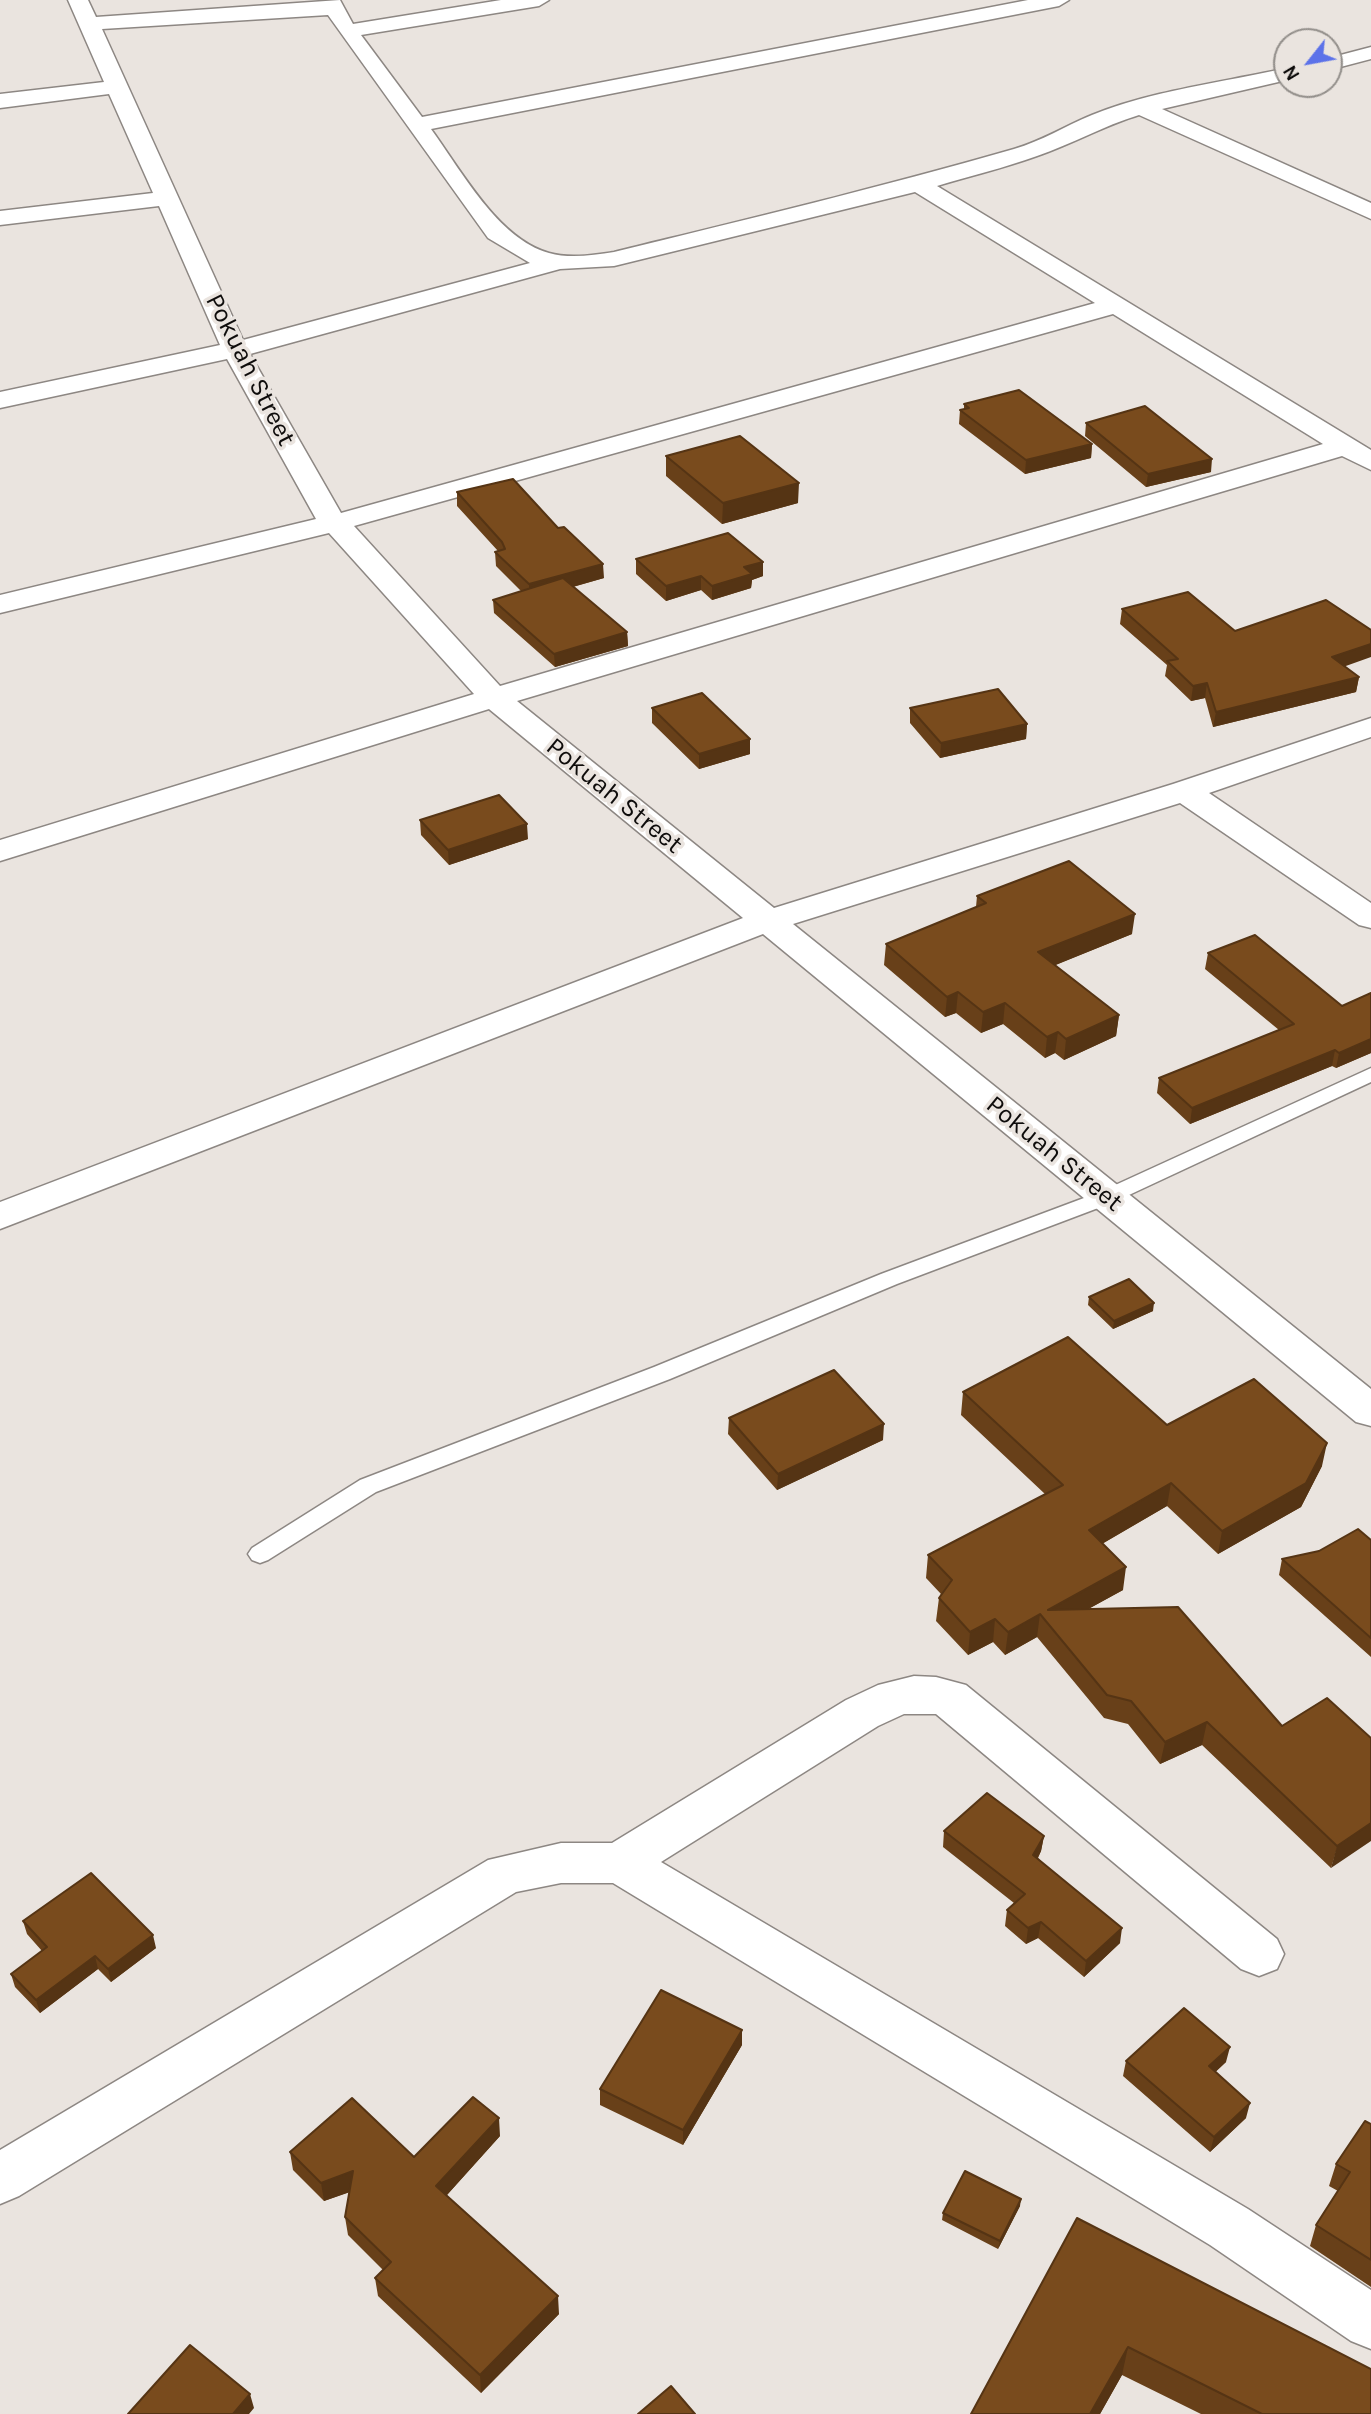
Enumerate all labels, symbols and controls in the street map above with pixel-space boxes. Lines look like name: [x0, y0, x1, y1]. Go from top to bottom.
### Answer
north arrow: [1273, 28, 1343, 98]
text: N: [1279, 61, 1305, 84]
street label: Pokuah Street: [198, 289, 302, 451]
street label: Pokuah Street: [539, 731, 689, 861]
street label: Pokuah Street: [979, 1089, 1129, 1219]

